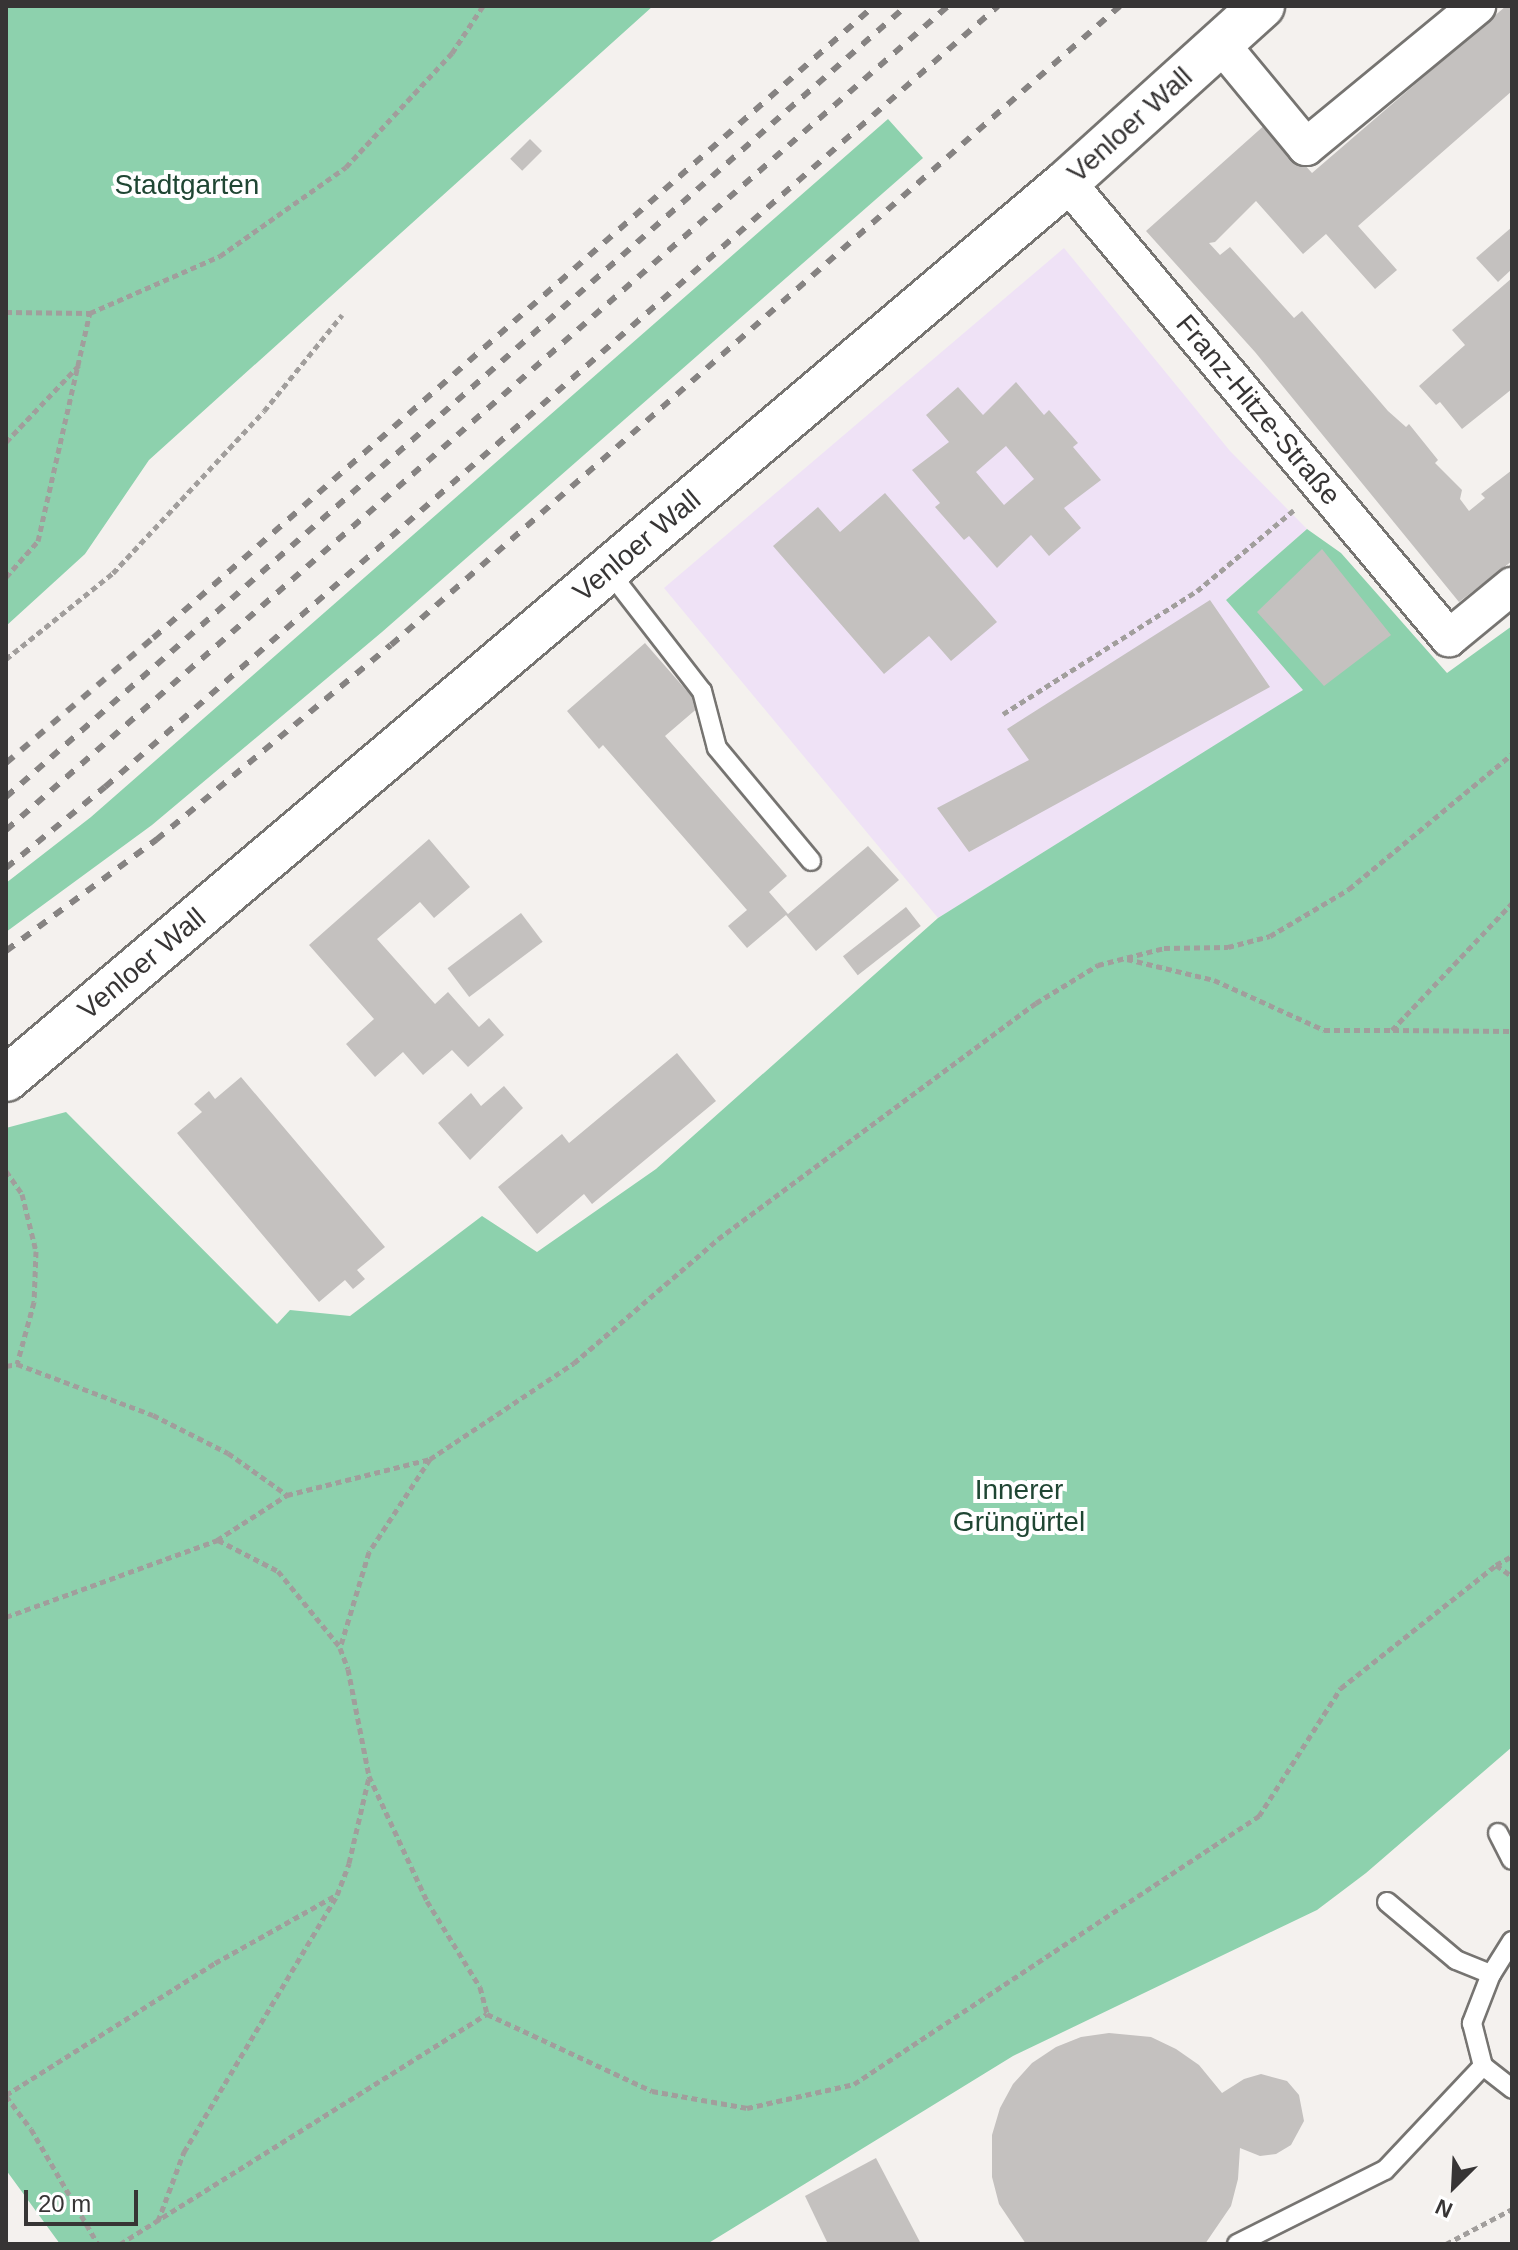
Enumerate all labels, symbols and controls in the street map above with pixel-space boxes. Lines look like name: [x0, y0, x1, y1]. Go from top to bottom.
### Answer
street label: Venloer Wall: [1061, 60, 1199, 190]
park label: Stadtgarten: [115, 168, 259, 202]
street label: Franz-Hitze-Straße: [1169, 308, 1347, 512]
street label: Venloer Wall: [566, 483, 708, 609]
street label: Venloer Wall: [71, 901, 213, 1027]
park label: Innerer Grüngürtel: [953, 1473, 1085, 1539]
north arrow: [1414, 2146, 1494, 2226]
scale bar: [28, 2174, 142, 2224]
text: 20 m: [38, 2190, 91, 2217]
text: N: [1432, 2194, 1456, 2223]

